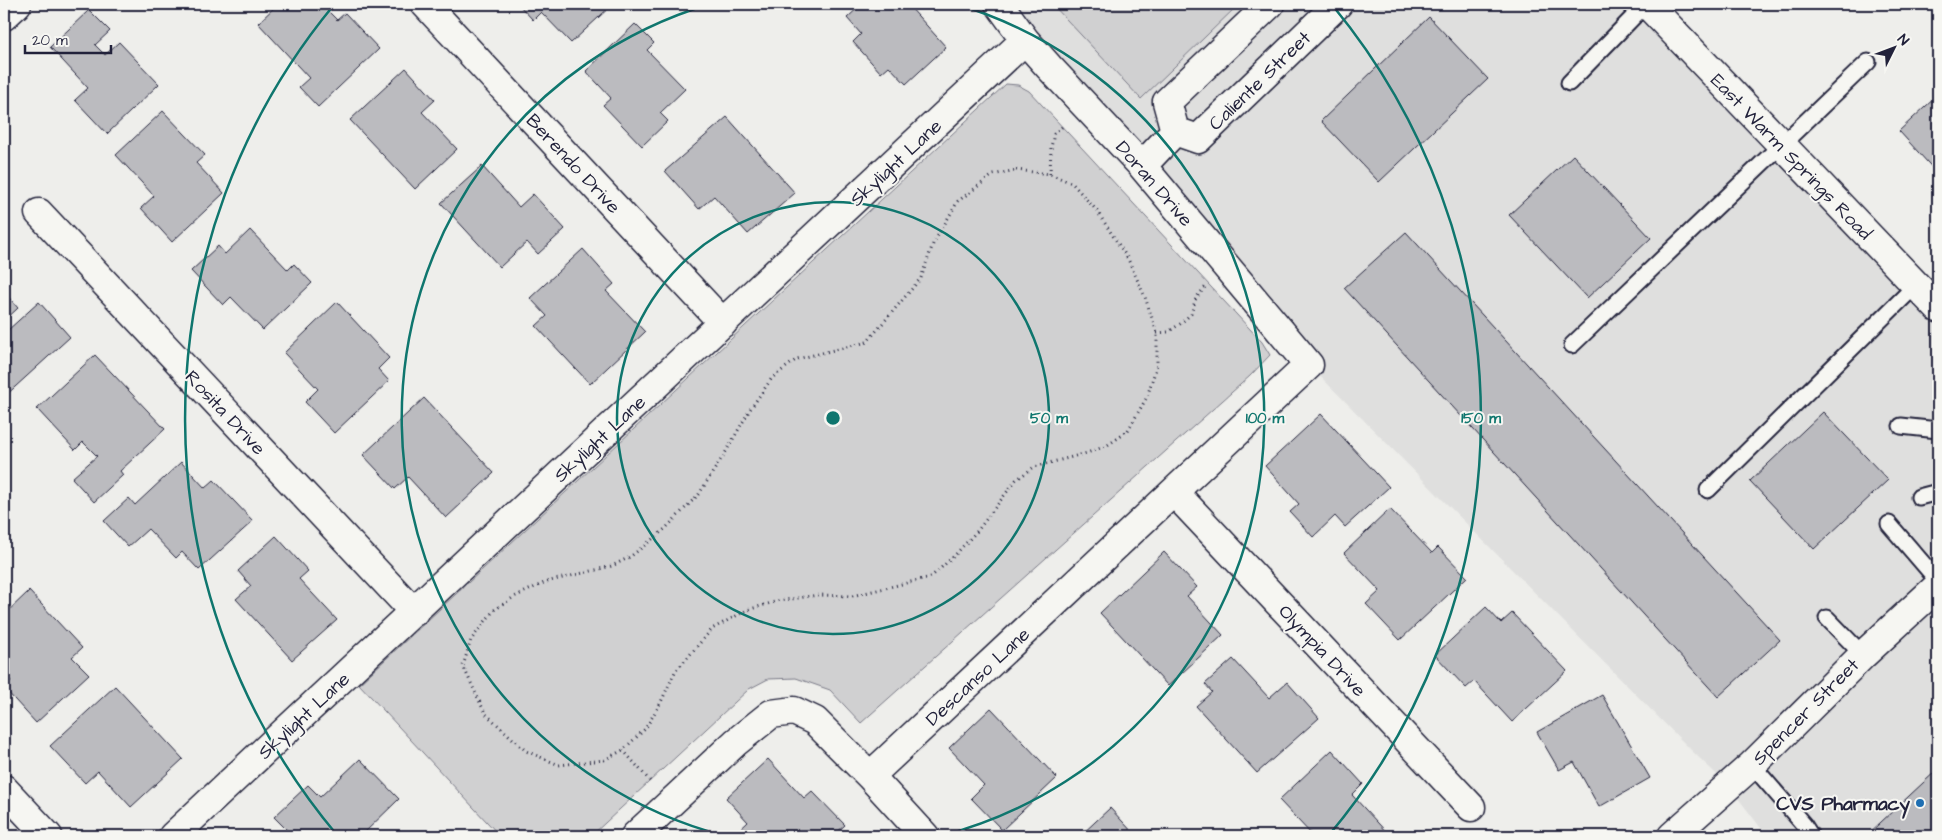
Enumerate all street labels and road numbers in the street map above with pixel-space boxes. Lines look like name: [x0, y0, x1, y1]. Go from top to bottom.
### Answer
street label: Caliente Street: [1203, 25, 1317, 137]
street label: East Warm Springs Road: [1703, 68, 1878, 247]
street label: Berendo Drive: [519, 108, 626, 220]
street label: Skylight Lane: [844, 113, 949, 214]
street label: Doran Drive: [1109, 135, 1199, 233]
street label: Rosita Drive: [178, 365, 271, 462]
street label: Skylight Lane: [548, 389, 653, 490]
street label: Olympia Drive: [1271, 599, 1372, 704]
street label: Descanso Lane: [920, 622, 1036, 733]
street label: Spencer Street: [1746, 652, 1866, 772]
street label: Skylight Lane: [252, 666, 357, 767]

